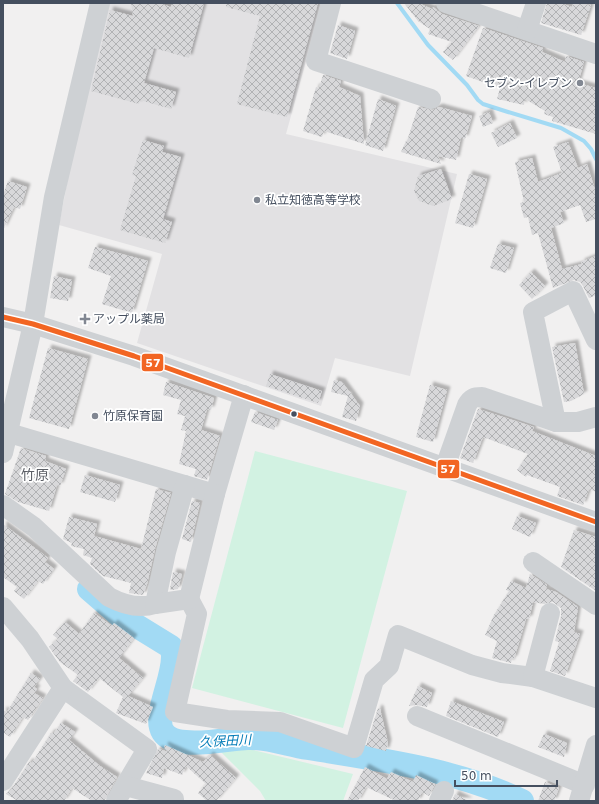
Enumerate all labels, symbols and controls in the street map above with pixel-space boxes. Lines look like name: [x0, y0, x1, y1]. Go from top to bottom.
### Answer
place label: セブン-イレブン: [484, 76, 572, 90]
marker: セブン-イレブン: [575, 78, 585, 88]
place label: 私立知徳高等学校: [265, 193, 361, 207]
marker: 私立知徳高等学校: [252, 195, 262, 205]
place label: アップル薬局: [93, 312, 165, 326]
marker: アップル薬局: [80, 314, 90, 324]
line badge: 57: [141, 353, 164, 372]
text: 57: [145, 357, 161, 370]
place label: 竹原保育園: [103, 409, 163, 423]
unlabelled marker: [289, 409, 299, 419]
marker: 竹原保育園: [90, 411, 100, 421]
line badge: 57: [437, 459, 460, 479]
text: 57: [440, 463, 456, 476]
district label: 竹原: [21, 467, 49, 483]
water label: 久保田川: [199, 732, 253, 750]
scale bar: [455, 762, 557, 788]
text: 50 m: [461, 769, 492, 783]

